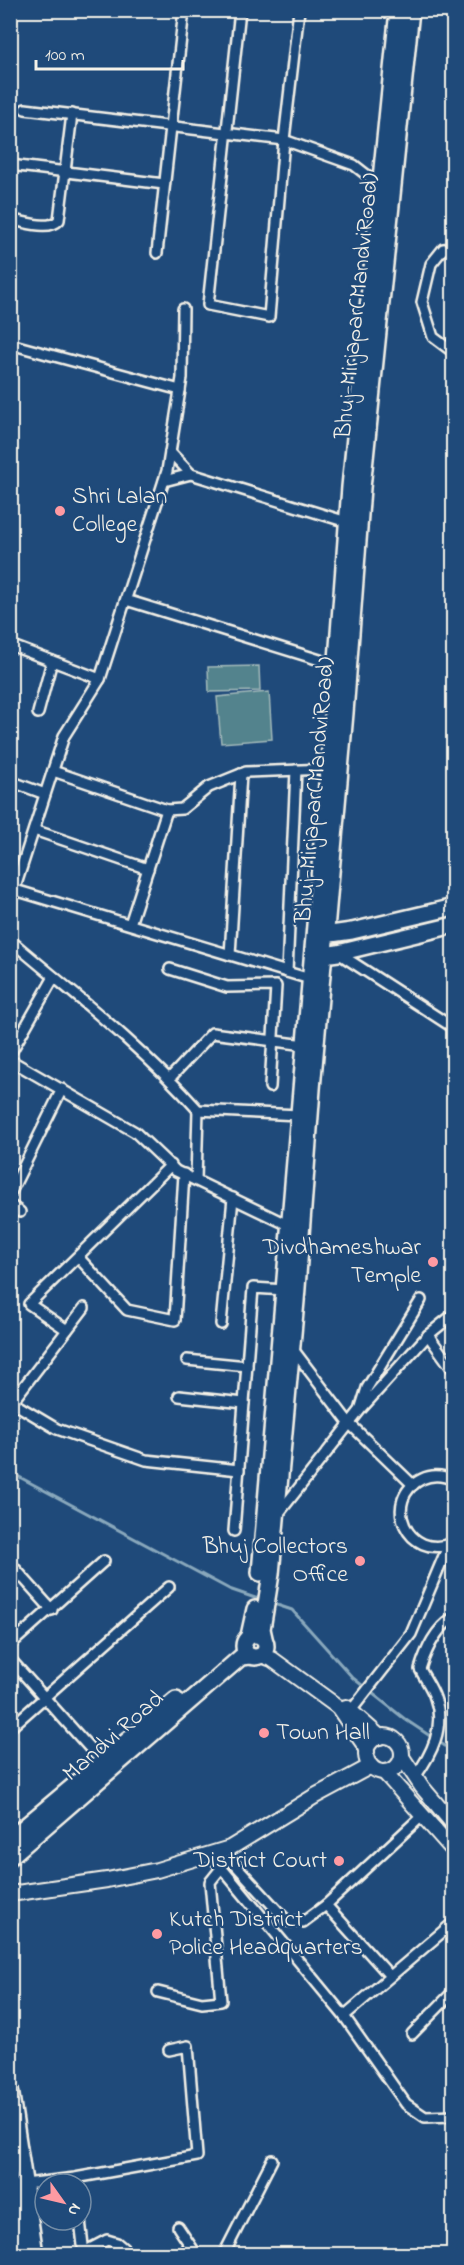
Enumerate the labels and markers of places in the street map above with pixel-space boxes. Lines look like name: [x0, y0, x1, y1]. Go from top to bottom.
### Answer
place label: Shri Lalan College: [72, 480, 167, 543]
marker: Shri Lalan College: [53, 504, 67, 518]
place label: Divdhameshwar Temple: [262, 1231, 422, 1294]
marker: Divdhameshwar Temple: [426, 1255, 440, 1269]
place label: Bhuj Collectors Office: [202, 1530, 348, 1593]
marker: Bhuj Collectors Office: [353, 1554, 367, 1568]
place label: Town Hall: [276, 1716, 370, 1751]
marker: Town Hall: [257, 1726, 271, 1740]
place label: District Court: [192, 1844, 327, 1879]
marker: District Court: [332, 1854, 346, 1868]
place label: Kutch District Police Headquarters: [169, 1903, 363, 1966]
marker: Kutch District Police Headquarters: [150, 1927, 164, 1941]

